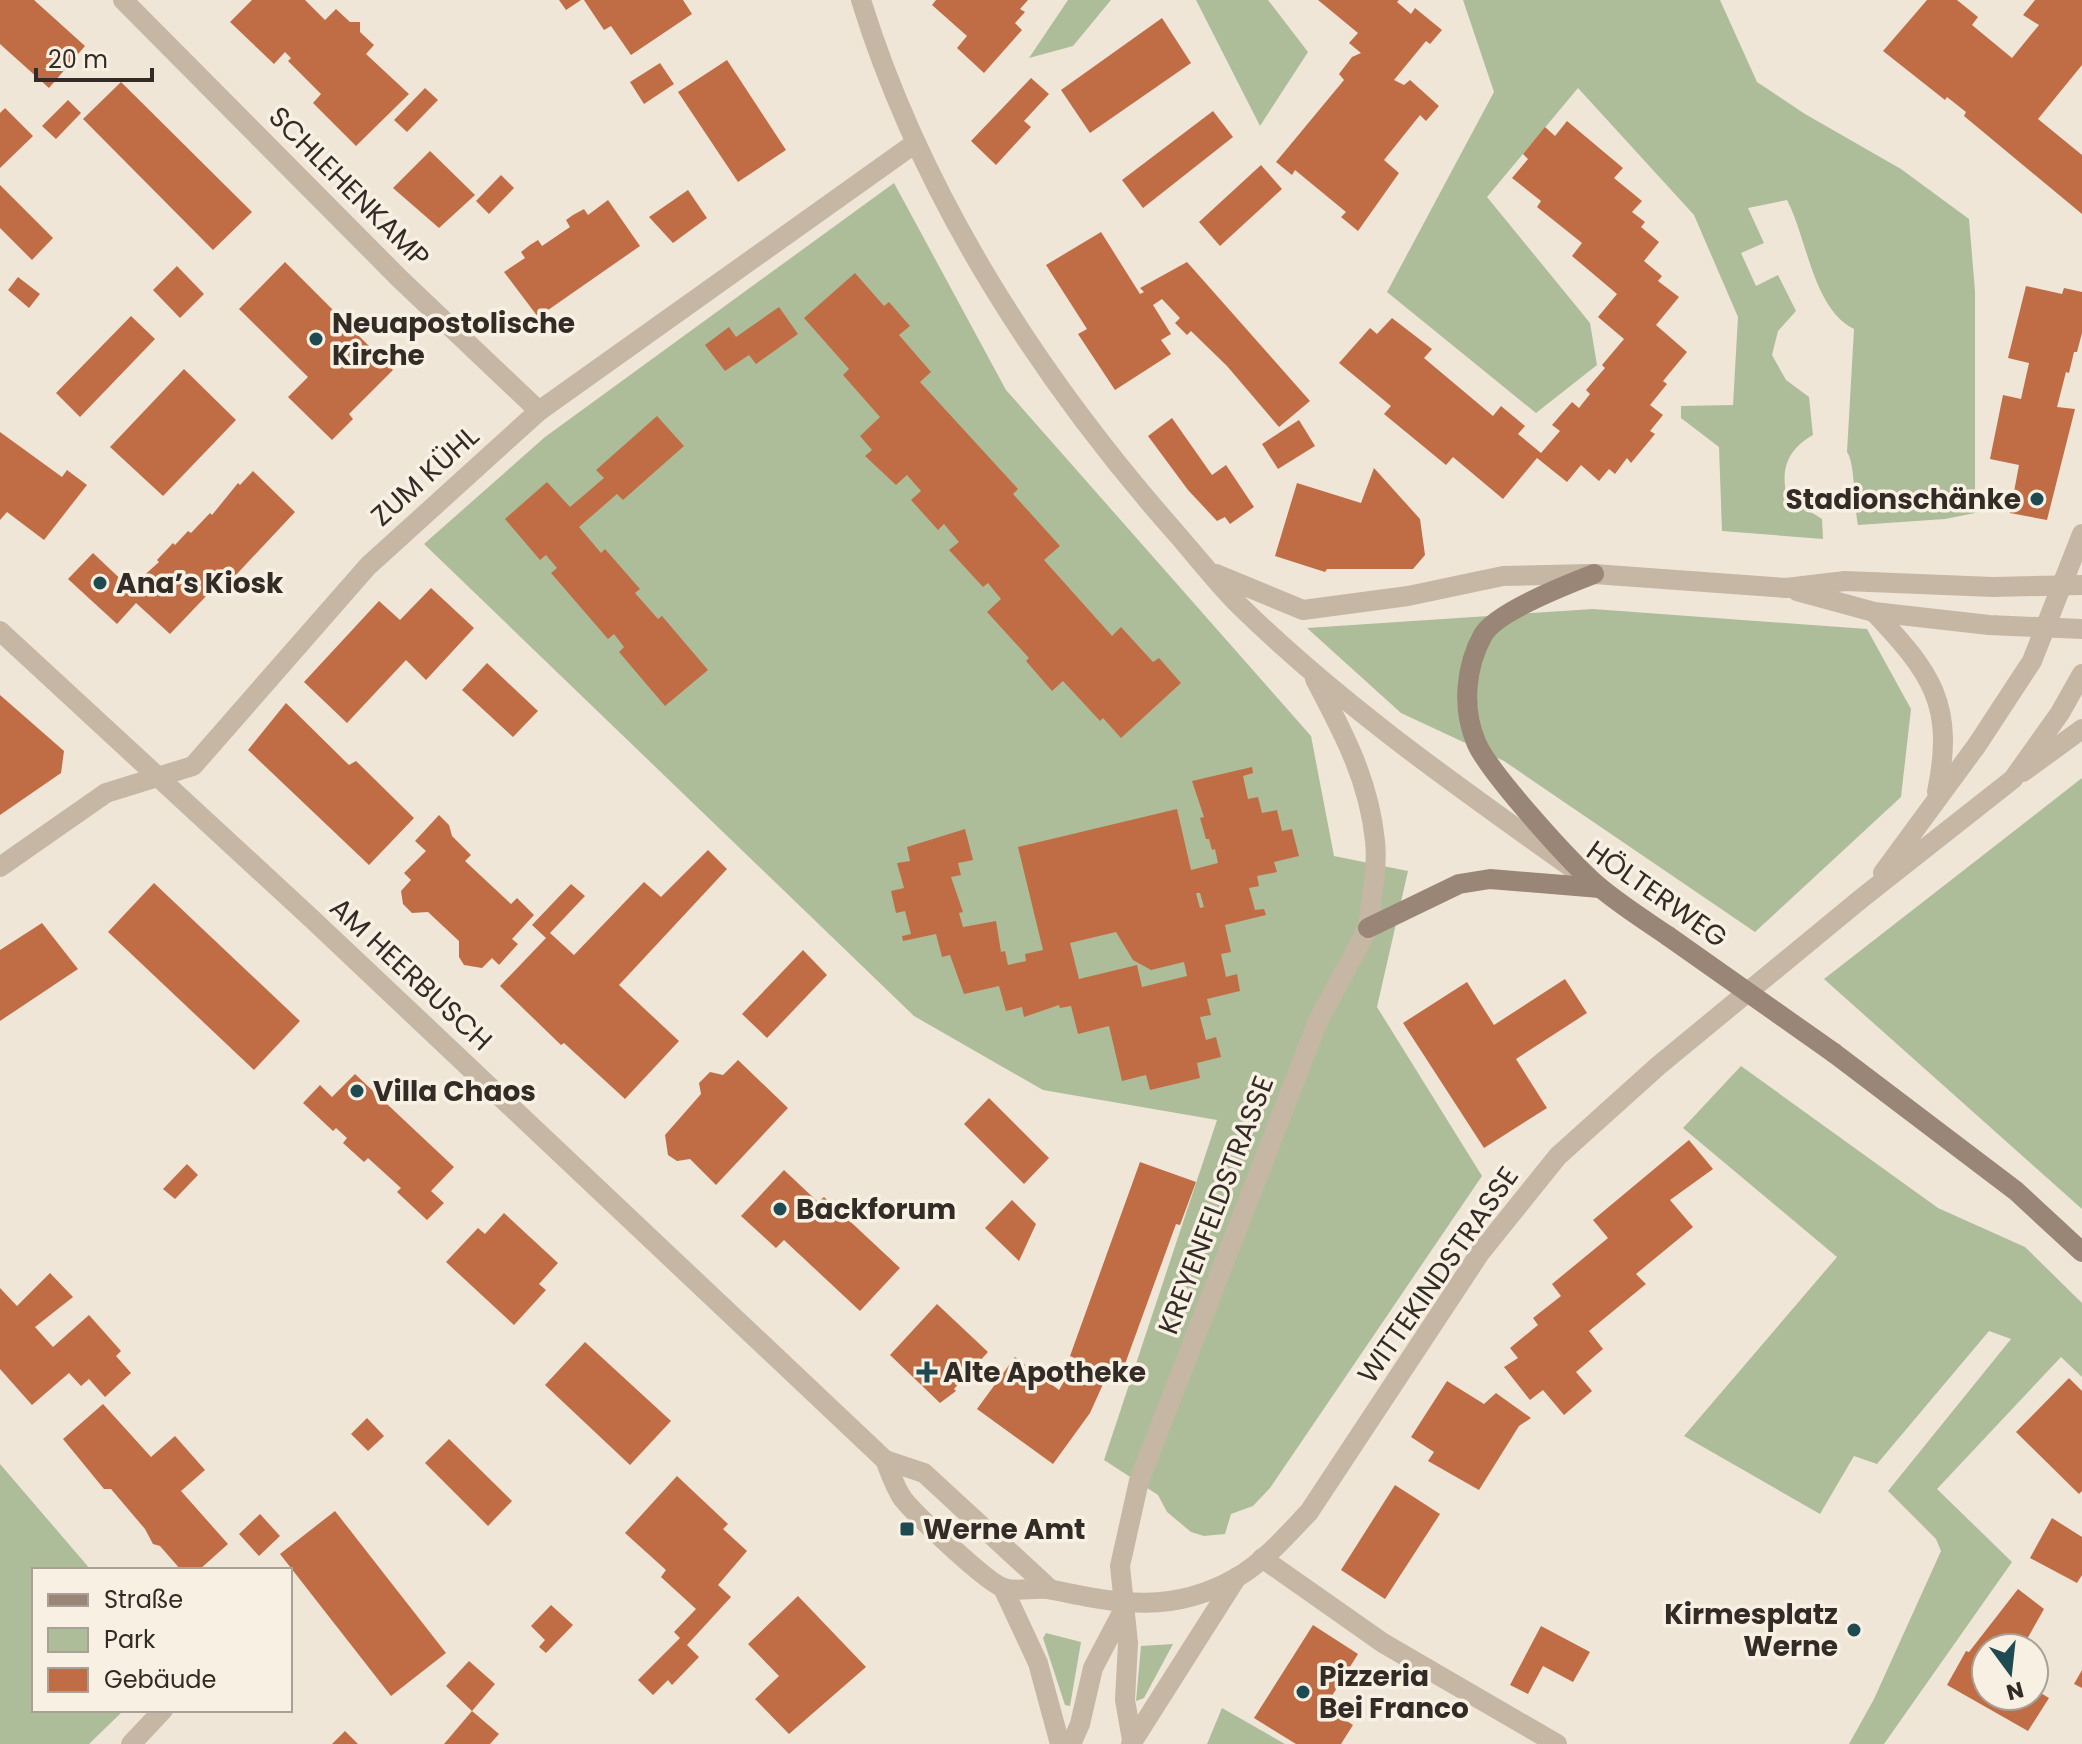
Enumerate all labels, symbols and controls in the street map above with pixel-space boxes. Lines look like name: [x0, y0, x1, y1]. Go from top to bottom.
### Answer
scale bar: [36, 32, 152, 82]
text: 20 m: [48, 43, 108, 76]
street label: SCHLEHENKAMP: [260, 98, 438, 276]
place label: Neuapostolische Kirche: [332, 304, 575, 375]
marker: Neuapostolische Kirche: [307, 330, 325, 348]
street label: ZUM KÜHL: [363, 417, 487, 535]
place label: Stadionschänke: [1786, 480, 2021, 519]
marker: Stadionschänke: [2028, 490, 2046, 508]
place label: Anaʼs Kiosk: [116, 564, 284, 603]
marker: Anaʼs Kiosk: [91, 574, 109, 592]
street label: HÖLTERWEG: [1579, 831, 1735, 957]
street label: AM HEERBUSCH: [321, 888, 501, 1060]
street label: KREYENFELDSTRASSE: [1149, 1070, 1283, 1340]
place label: Villa Chaos: [373, 1072, 536, 1111]
marker: Villa Chaos: [348, 1082, 366, 1100]
street label: WITTEKINDSTRASSE: [1348, 1159, 1528, 1391]
place label: Backforum: [796, 1190, 956, 1229]
marker: Backforum: [771, 1200, 789, 1218]
place label: Alte Apotheke: [943, 1353, 1146, 1392]
marker: Alte Apotheke: [918, 1363, 936, 1381]
place label: Werne Amt: [923, 1510, 1085, 1549]
marker: Werne Amt: [898, 1520, 916, 1538]
legend: [32, 1568, 292, 1712]
text: Straße: [104, 1583, 183, 1616]
place label: Kirmesplatz Werne: [1664, 1595, 1838, 1666]
marker: Kirmesplatz Werne: [1845, 1621, 1863, 1639]
text: Park: [104, 1623, 156, 1656]
north arrow: [1970, 1632, 2050, 1712]
place label: Pizzeria Bei Franco: [1319, 1657, 1469, 1728]
text: Gebäude: [104, 1663, 216, 1696]
text: N: [2003, 1674, 2027, 1708]
marker: Pizzeria Bei Franco: [1294, 1683, 1312, 1701]

